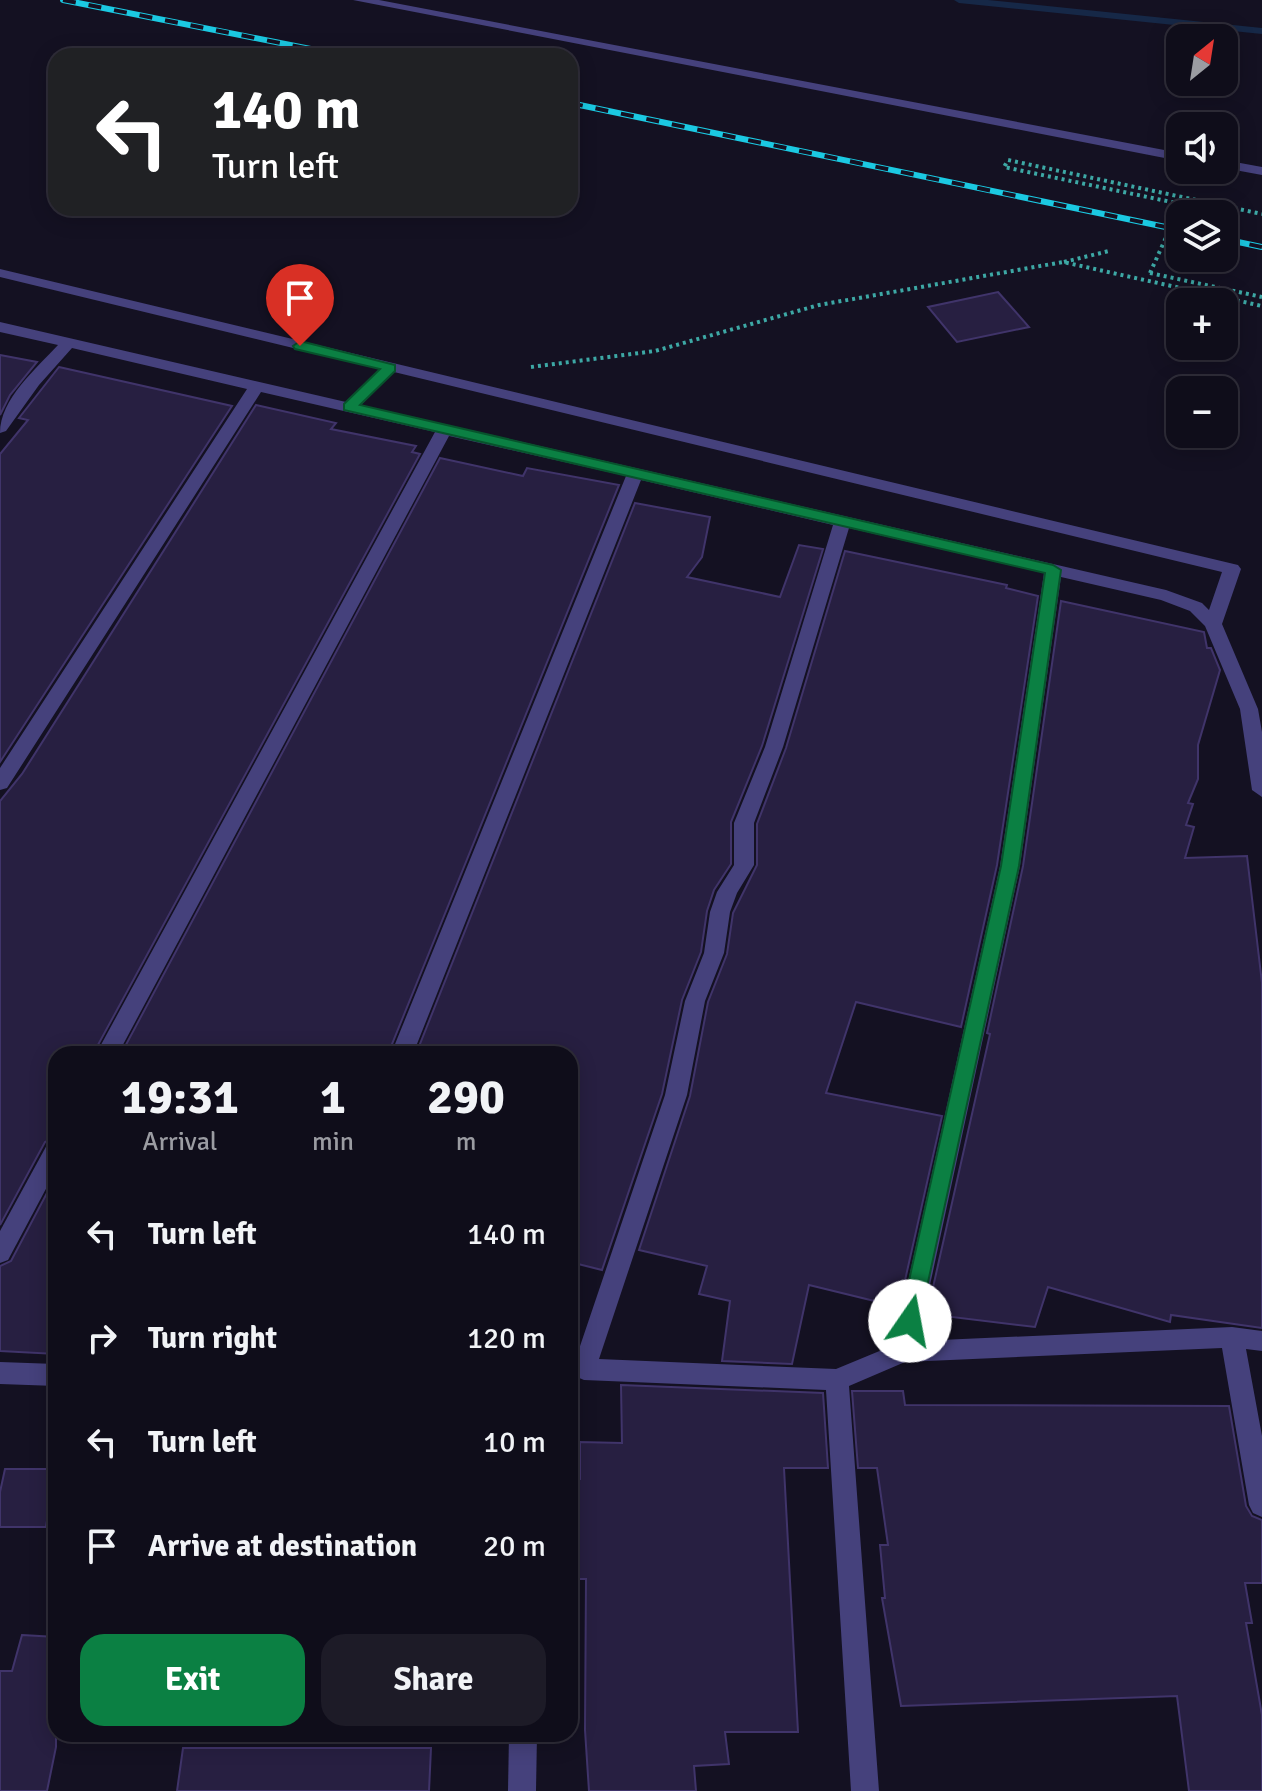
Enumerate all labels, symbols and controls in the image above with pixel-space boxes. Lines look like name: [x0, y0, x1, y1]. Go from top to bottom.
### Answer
north arrow: [1166, 24, 1238, 96]
map controls: [1166, 24, 1238, 448]
text: 140 m: [212, 75, 360, 144]
icon: left: [80, 80, 184, 184]
button: sound: [1166, 112, 1238, 184]
text: Turn left: [212, 144, 339, 189]
button: layers: [1166, 200, 1238, 272]
pin: [266, 264, 334, 346]
icon: arrive: [278, 276, 322, 320]
button: +: [1166, 288, 1238, 360]
button: −: [1166, 376, 1238, 448]
text: 19:31: [121, 1068, 239, 1127]
text: 1: [320, 1068, 346, 1127]
text: 290: [427, 1068, 505, 1127]
text: Arrival: [143, 1126, 217, 1158]
text: min: [312, 1126, 354, 1158]
text: m: [456, 1126, 476, 1158]
icon: left: [80, 1212, 124, 1256]
text: Turn left: [148, 1216, 257, 1253]
text: 140 m: [467, 1216, 546, 1253]
position arrow: [868, 1279, 952, 1363]
icon: right: [80, 1316, 124, 1360]
text: Turn right: [148, 1320, 277, 1357]
text: 120 m: [467, 1320, 546, 1357]
icon: left: [80, 1420, 124, 1464]
text: Turn left: [148, 1424, 257, 1461]
text: 10 m: [483, 1424, 546, 1461]
icon: arrive: [80, 1524, 124, 1568]
text: Arrive at destination: [148, 1528, 417, 1565]
text: 20 m: [483, 1528, 546, 1565]
button: Exit: [80, 1634, 305, 1726]
button: Share: [321, 1634, 546, 1726]

